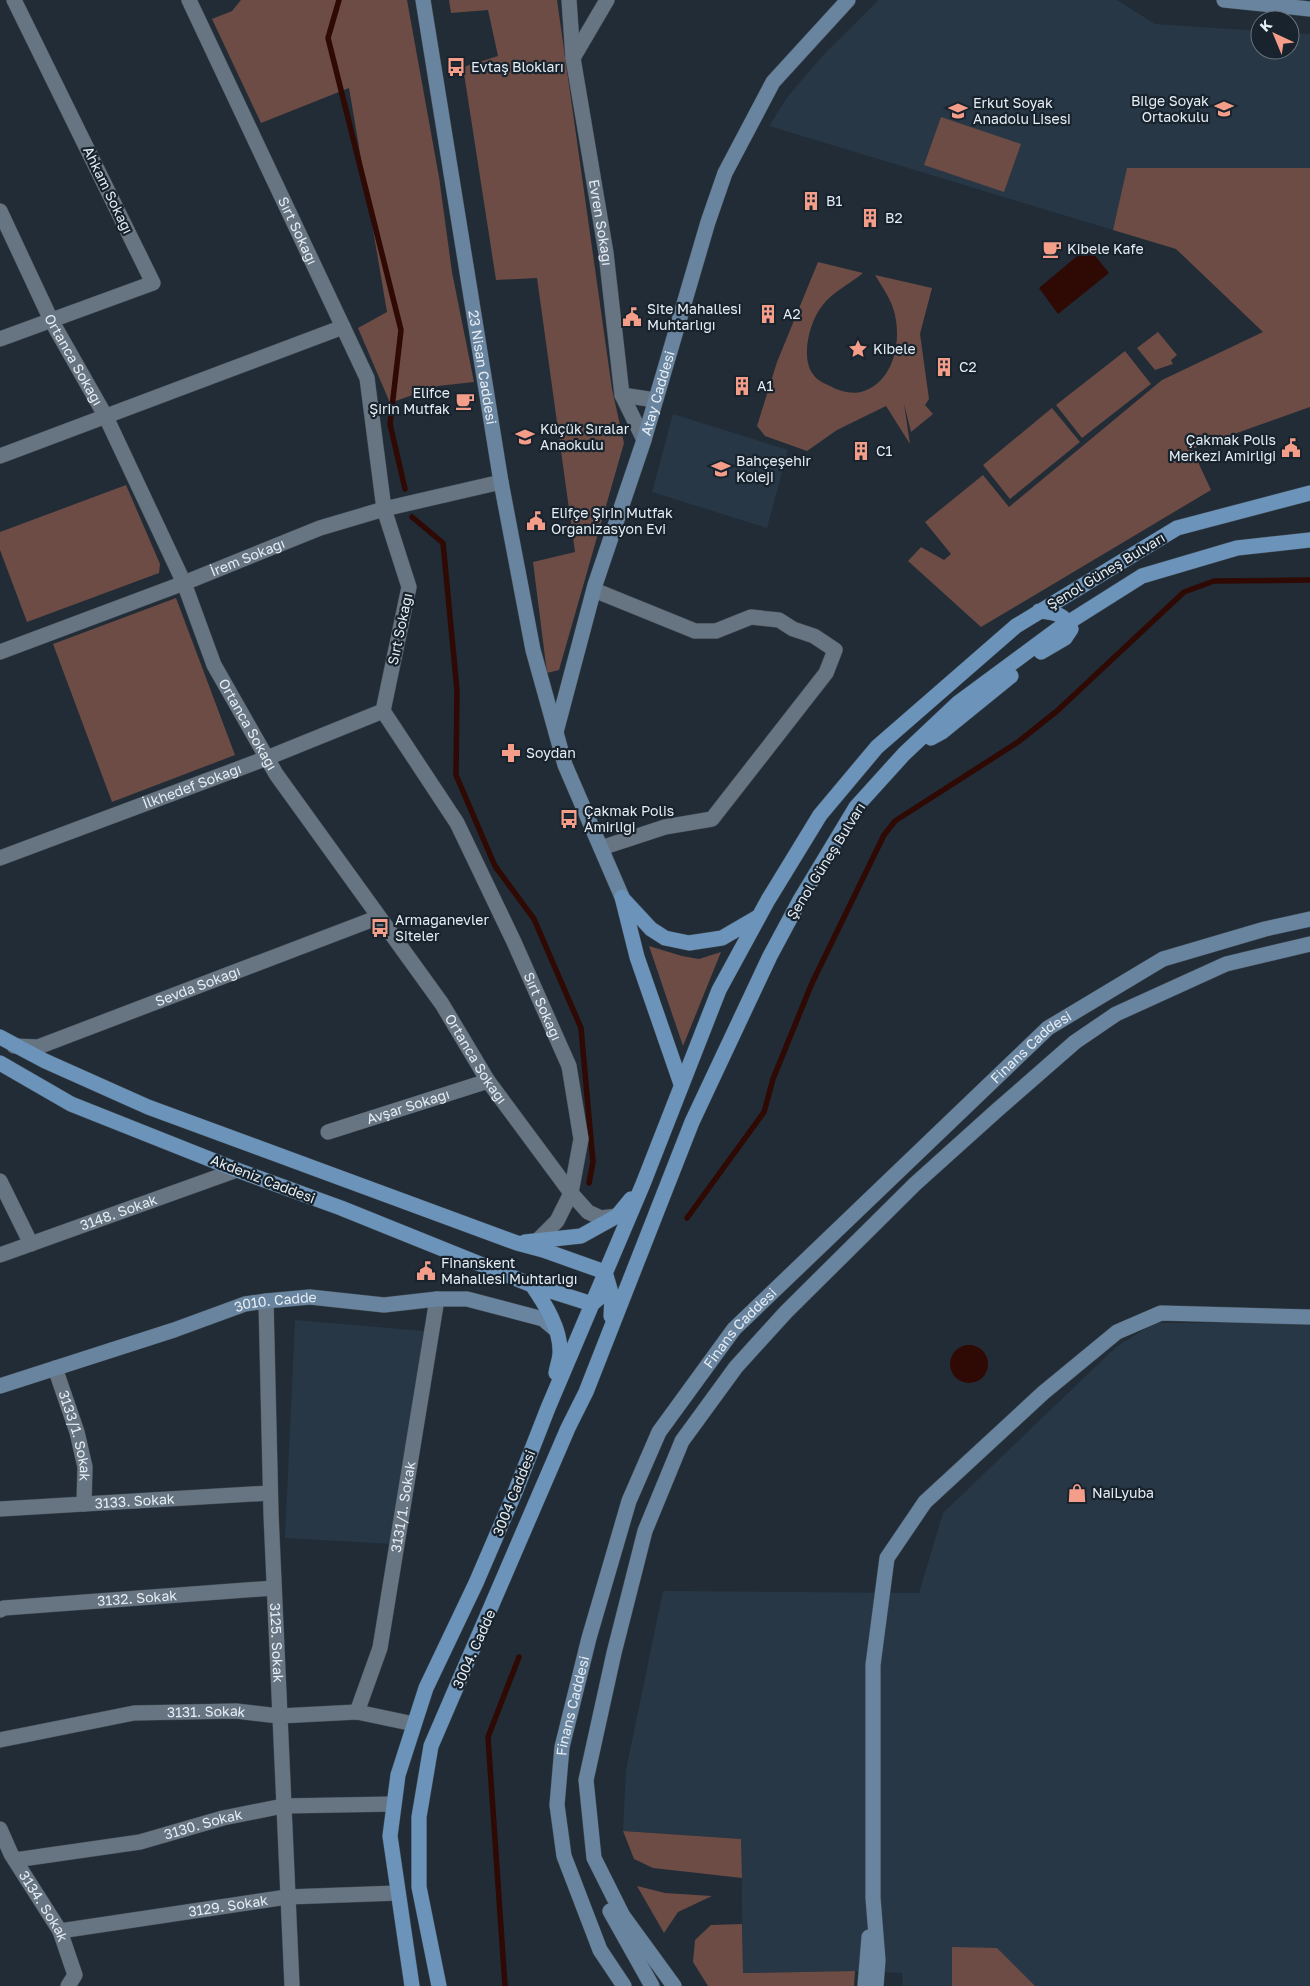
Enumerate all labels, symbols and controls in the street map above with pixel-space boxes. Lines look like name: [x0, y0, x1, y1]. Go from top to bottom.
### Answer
north arrow: [1250, 10, 1300, 60]
text: K: [1256, 16, 1275, 35]
bus stop icon: Evtaş Blokları: [445, 56, 467, 78]
place label: Evtaş Blokları: [471, 58, 564, 75]
place label: Bilge Soyak Ortaokulu: [1131, 92, 1209, 125]
place label: Erkut Soyak Anadolu Lisesi: [973, 94, 1071, 127]
school or university icon: Bilge Soyak Ortaokulu: [1213, 98, 1235, 120]
school or university icon: Erkut Soyak Anadolu Lisesi: [947, 100, 969, 122]
street label: Ahkam Sokağı: [80, 143, 137, 236]
street label: Evren Sokağı: [586, 178, 616, 267]
building icon: B1: [800, 190, 822, 212]
place label: B1: [826, 192, 842, 209]
street label: Sırt Sokağı: [275, 194, 321, 267]
building icon: B2: [859, 207, 881, 229]
place label: B2: [885, 209, 903, 226]
cafe icon: Kibele Kafe: [1041, 238, 1063, 260]
place label: Kibele Kafe: [1067, 240, 1144, 257]
place label: Site Mahallesi Muhtarlığı: [647, 300, 742, 333]
building icon: A2: [757, 303, 779, 325]
place label: A2: [783, 305, 801, 322]
public building icon: Site Mahallesi Muhtarlığı: [621, 306, 643, 328]
street label: 23 Nisan Caddesi: [465, 309, 501, 426]
street label: Ortanca Sokağı: [41, 311, 107, 408]
place icon: Kibele: [847, 338, 869, 360]
place label: Kibele: [873, 340, 916, 357]
street label: Atay Caddesi: [637, 349, 678, 437]
building icon: C2: [933, 356, 955, 378]
place label: C2: [959, 358, 977, 375]
building icon: A1: [731, 375, 753, 397]
place label: A1: [757, 377, 773, 394]
place label: Elifce Şirin Mutfak: [369, 384, 450, 417]
cafe icon: Elifce Şirin Mutfak: [454, 390, 476, 412]
place label: Küçük Sıralar Anaokulu: [540, 420, 630, 453]
school or university icon: Küçük Sıralar Anaokulu: [514, 426, 536, 448]
place label: Çakmak Polis Merkezi Amirliği: [1169, 431, 1276, 464]
public building icon: Çakmak Polis Merkezi Amirliği: [1280, 437, 1302, 459]
building icon: C1: [850, 440, 872, 462]
place label: C1: [876, 442, 893, 459]
place label: Bahçeşehir Koleji: [736, 452, 812, 485]
school or university icon: Bahçeşehir Koleji: [710, 458, 732, 480]
place label: Elifçe Şirin Mutfak Organizasyon Evi: [551, 504, 673, 537]
public building icon: Elifçe Şirin Mutfak Organizasyon Evi: [525, 510, 547, 532]
street label: Şenol Güneş Bulvarı: [1044, 529, 1168, 613]
street label: İrem Sokağı: [207, 534, 287, 580]
street label: Sırt Sokağı: [384, 591, 415, 666]
street label: Ortanca Sokağı: [215, 675, 281, 773]
pharmacy icon: Soydan: [500, 742, 522, 764]
place label: Soydan: [526, 744, 576, 761]
street label: İlkhedef Sokağı: [140, 759, 244, 812]
street label: Şenol Güneş Bulvarı: [783, 799, 868, 922]
place label: Çakmak Polis Amirliği: [584, 802, 674, 835]
bus stop icon: Çakmak Polis Amirliği: [558, 808, 580, 830]
place label: Armağanevler Siteler: [395, 911, 489, 944]
bus stop icon: Armağanevler Siteler: [369, 917, 391, 939]
street label: Sevda Sokağı: [153, 962, 243, 1010]
street label: Sırt Sokağı: [520, 969, 566, 1043]
street label: Finans Caddesi: [987, 1007, 1074, 1087]
street label: Ortanca Sokağı: [442, 1011, 511, 1107]
street label: Avşar Sokağı: [364, 1085, 452, 1127]
street label: Akdeniz Caddesi: [208, 1151, 318, 1206]
street label: 3148. Sokak: [78, 1190, 159, 1234]
place label: Finanskent Mahallesi Muhtarlığı: [441, 1254, 578, 1287]
public building icon: Finanskent Mahallesi Muhtarlığı: [415, 1260, 437, 1282]
street label: Finans Caddesi: [699, 1284, 780, 1371]
street label: 3010. Cadde: [232, 1288, 318, 1315]
street label: 3133/1. Sokak: [55, 1388, 94, 1482]
street label: 3004 Caddesi: [489, 1447, 539, 1538]
street label: 3131/1. Sokak: [387, 1460, 418, 1554]
shop icon: NaiLyuba: [1066, 1482, 1088, 1504]
place label: NaiLyuba: [1092, 1484, 1154, 1501]
street label: 3133. Sokak: [94, 1490, 175, 1511]
street label: 3132. Sokak: [97, 1586, 178, 1609]
street label: 3125. Sokak: [267, 1602, 288, 1683]
street label: 3004. Cadde: [449, 1607, 499, 1691]
street label: Finans Caddesi: [552, 1654, 592, 1756]
street label: 3131. Sokak: [167, 1702, 247, 1720]
street label: 3130. Sokak: [162, 1805, 244, 1843]
street label: 3134. Sokak: [16, 1867, 72, 1944]
street label: 3129. Sokak: [187, 1891, 269, 1920]

